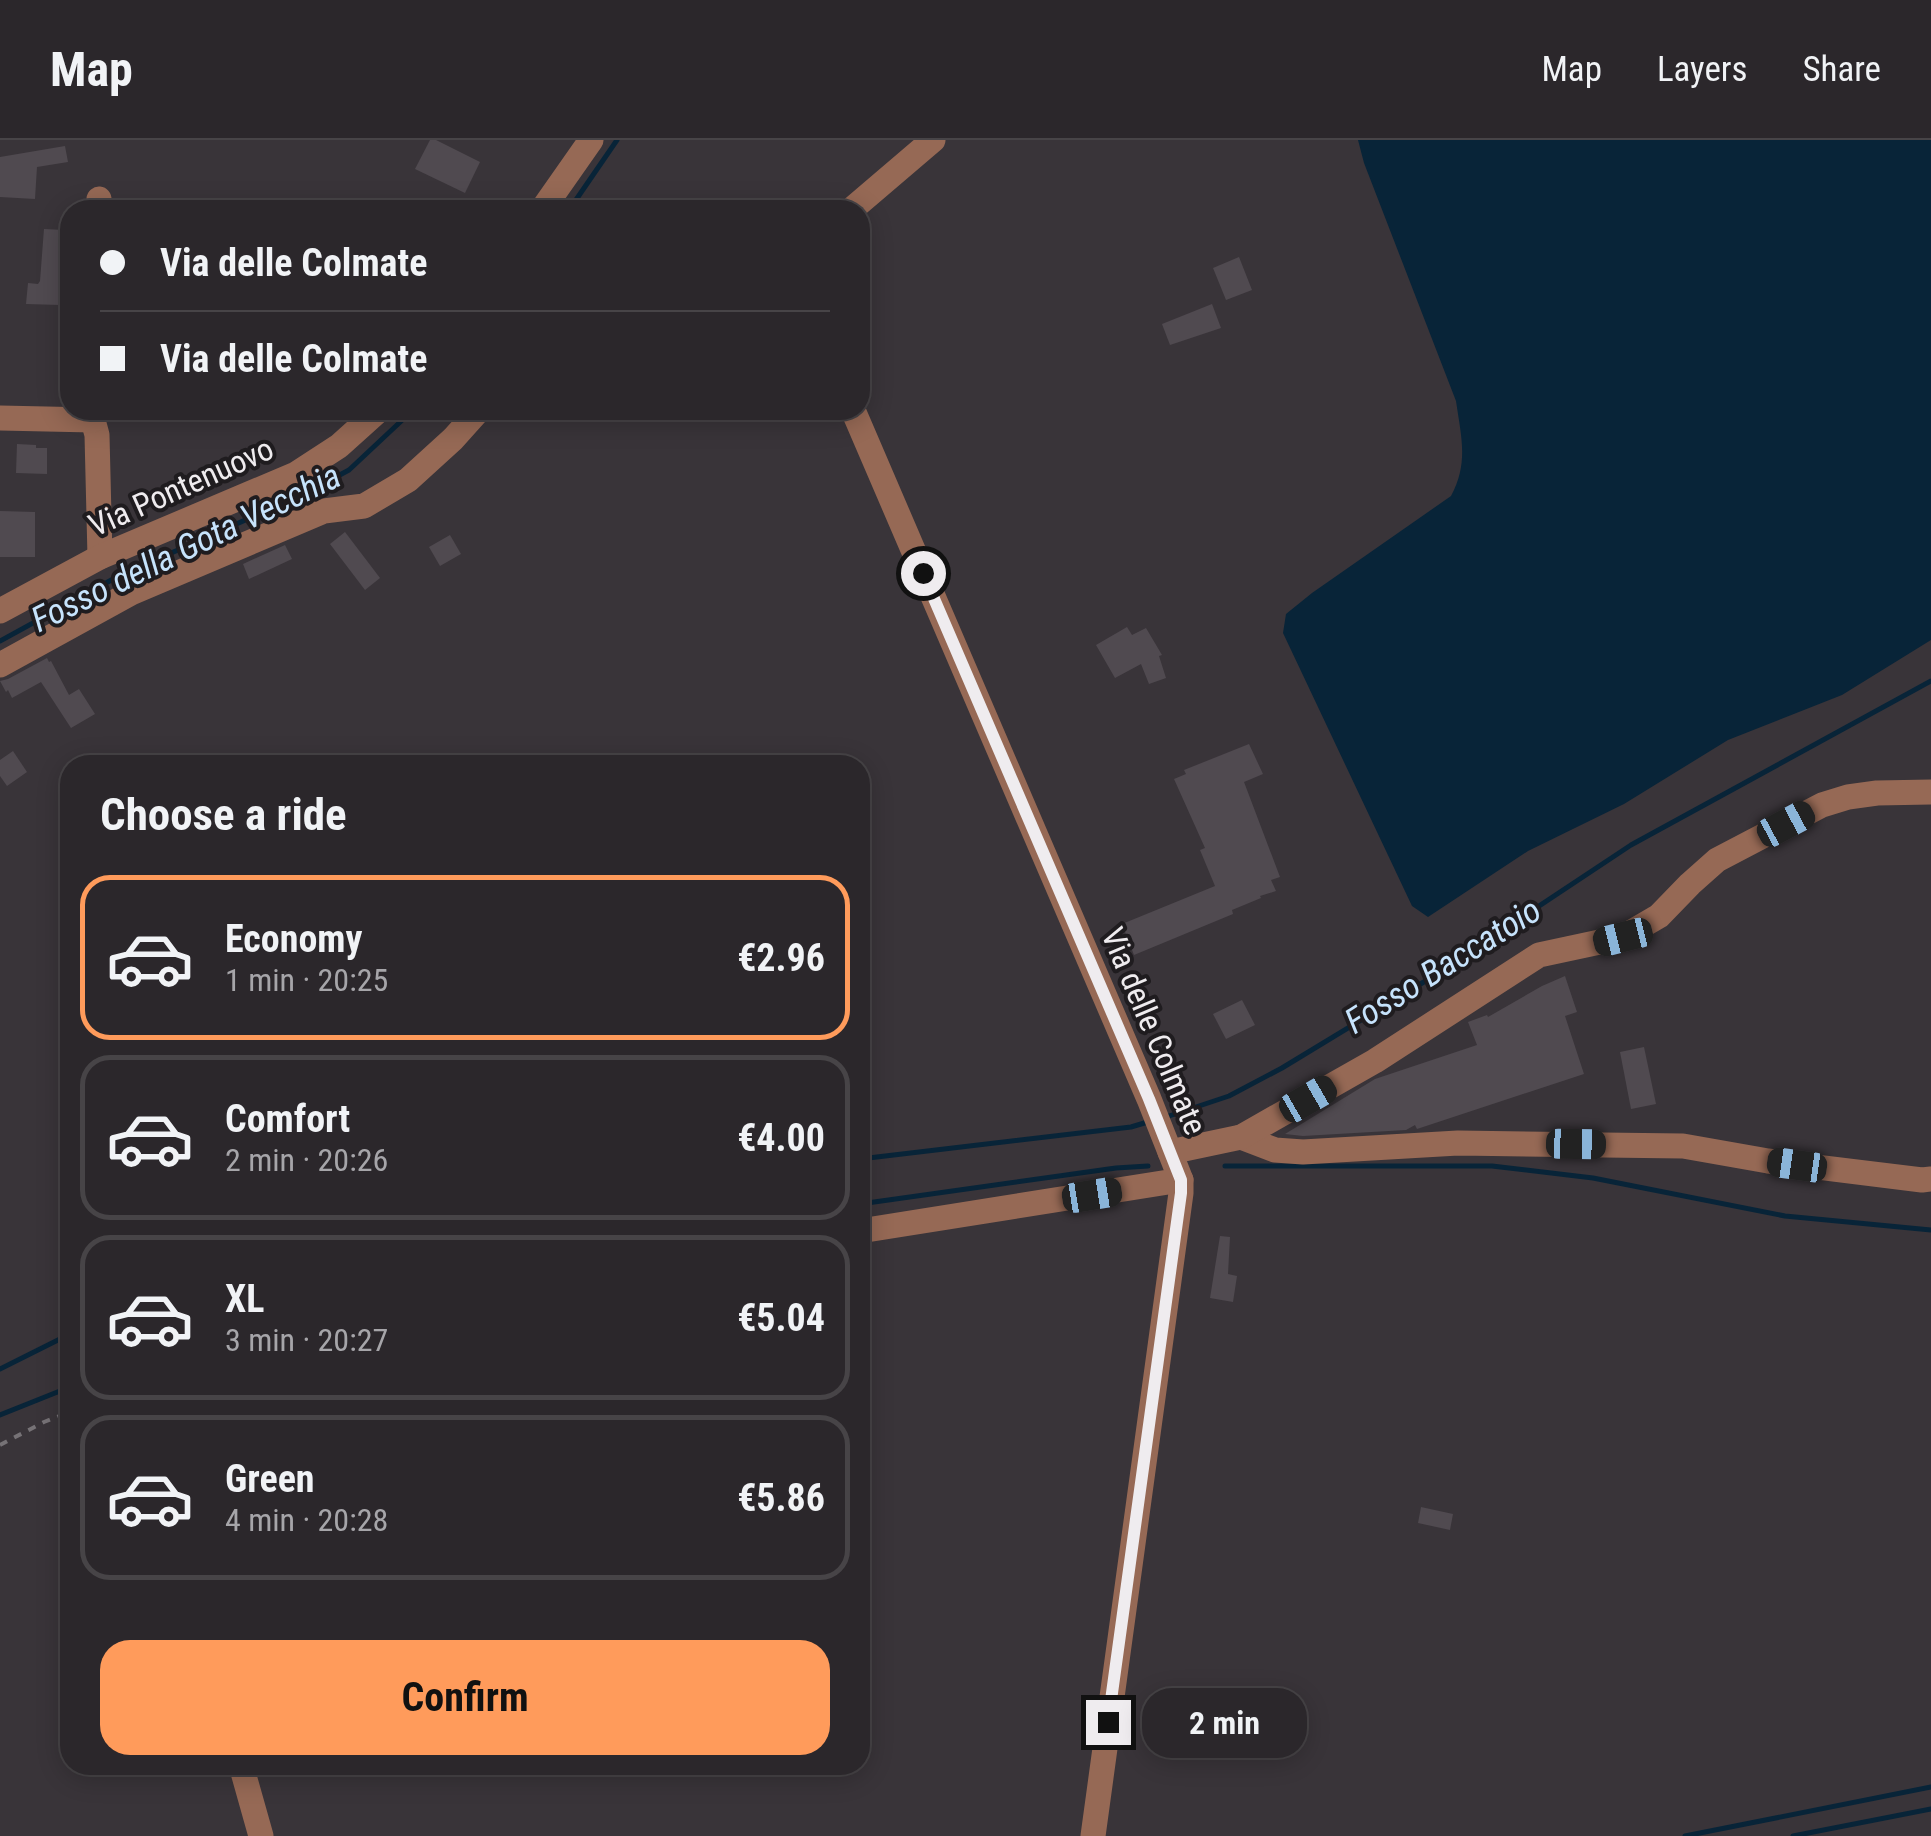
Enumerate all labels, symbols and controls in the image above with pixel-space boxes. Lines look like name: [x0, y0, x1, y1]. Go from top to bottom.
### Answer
text: Map: [50, 41, 133, 98]
text: Map: [1541, 49, 1602, 90]
text: Layers: [1657, 49, 1747, 90]
text: Share: [1802, 49, 1881, 90]
text: Via delle Colmate: [160, 241, 427, 285]
text: Via delle Colmate: [160, 337, 427, 381]
street label: Via Pontenuovo: [83, 429, 279, 545]
water label: Fosso della Gota Vecchia: [25, 455, 347, 641]
route start: [901, 551, 946, 596]
text: Choose a ride: [100, 788, 347, 841]
car: [1752, 797, 1820, 851]
water label: Fosso Baccatoio: [1338, 890, 1548, 1042]
icon: car: [105, 913, 195, 1003]
car: [1590, 915, 1656, 959]
text: Economy: [225, 917, 362, 961]
street label: Via delle Colmate: [1093, 922, 1215, 1140]
text: €2.96: [737, 936, 825, 980]
text: 1 min · 20:25: [225, 961, 388, 999]
car: [1275, 1071, 1341, 1127]
icon: car: [105, 1093, 195, 1183]
text: Comfort: [225, 1097, 350, 1141]
text: €4.00: [737, 1116, 825, 1160]
car: [1546, 1128, 1606, 1160]
text: 2 min · 20:26: [225, 1141, 388, 1179]
car: [1765, 1146, 1829, 1184]
car: [1060, 1175, 1124, 1215]
icon: car: [105, 1273, 195, 1363]
text: XL: [225, 1277, 264, 1321]
text: €5.04: [737, 1296, 825, 1340]
text: 3 min · 20:27: [225, 1321, 388, 1359]
icon: car: [105, 1453, 195, 1543]
text: Green: [225, 1457, 315, 1501]
text: €5.86: [737, 1476, 825, 1520]
text: 4 min · 20:28: [225, 1501, 388, 1539]
button: Confirm: [100, 1640, 830, 1755]
callout: 2 min: [1143, 1687, 1308, 1757]
route end: [1086, 1700, 1131, 1745]
text: 2 min: [1189, 1704, 1260, 1742]

